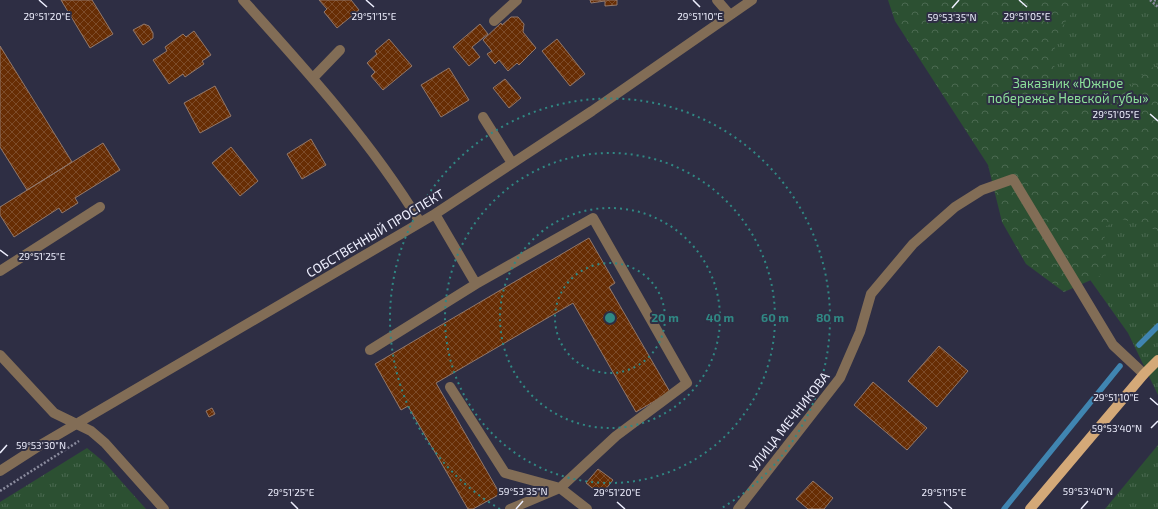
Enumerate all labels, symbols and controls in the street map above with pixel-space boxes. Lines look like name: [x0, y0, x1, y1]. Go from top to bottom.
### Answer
text: 29°51'20"E: [23, 10, 71, 22]
text: 29°51'15"E: [352, 10, 397, 22]
text: 29°51'10"E: [677, 10, 723, 22]
text: 29°51'05"E: [1004, 10, 1051, 22]
text: 59°53'35"N: [927, 11, 977, 23]
park label: Заказник «Южное побережье Невской губы»: [988, 75, 1149, 106]
text: 29°51'05"E: [1093, 108, 1140, 120]
street label: СОБСТВЕННЫЙ ПРОСПЕКТ: [303, 185, 447, 281]
text: 29°51'25"E: [19, 250, 66, 262]
text: 20 m: [651, 310, 679, 324]
text: 40 m: [706, 310, 734, 324]
text: 60 m: [761, 310, 789, 324]
text: 80 m: [816, 310, 844, 324]
centre of rings: [603, 311, 617, 325]
street label: УЛИЦА МЕЧНИКОВА: [745, 368, 833, 474]
text: 29°51'10"E: [1093, 391, 1139, 403]
text: 59°53'40"N: [1092, 422, 1142, 434]
text: 59°53'30"N: [16, 439, 66, 451]
text: 59°53'35"N: [498, 485, 548, 497]
text: 59°53'40"N: [1063, 485, 1113, 497]
text: 29°51'25"E: [268, 486, 315, 498]
text: 29°51'20"E: [593, 486, 641, 498]
text: 29°51'15"E: [922, 486, 967, 498]

